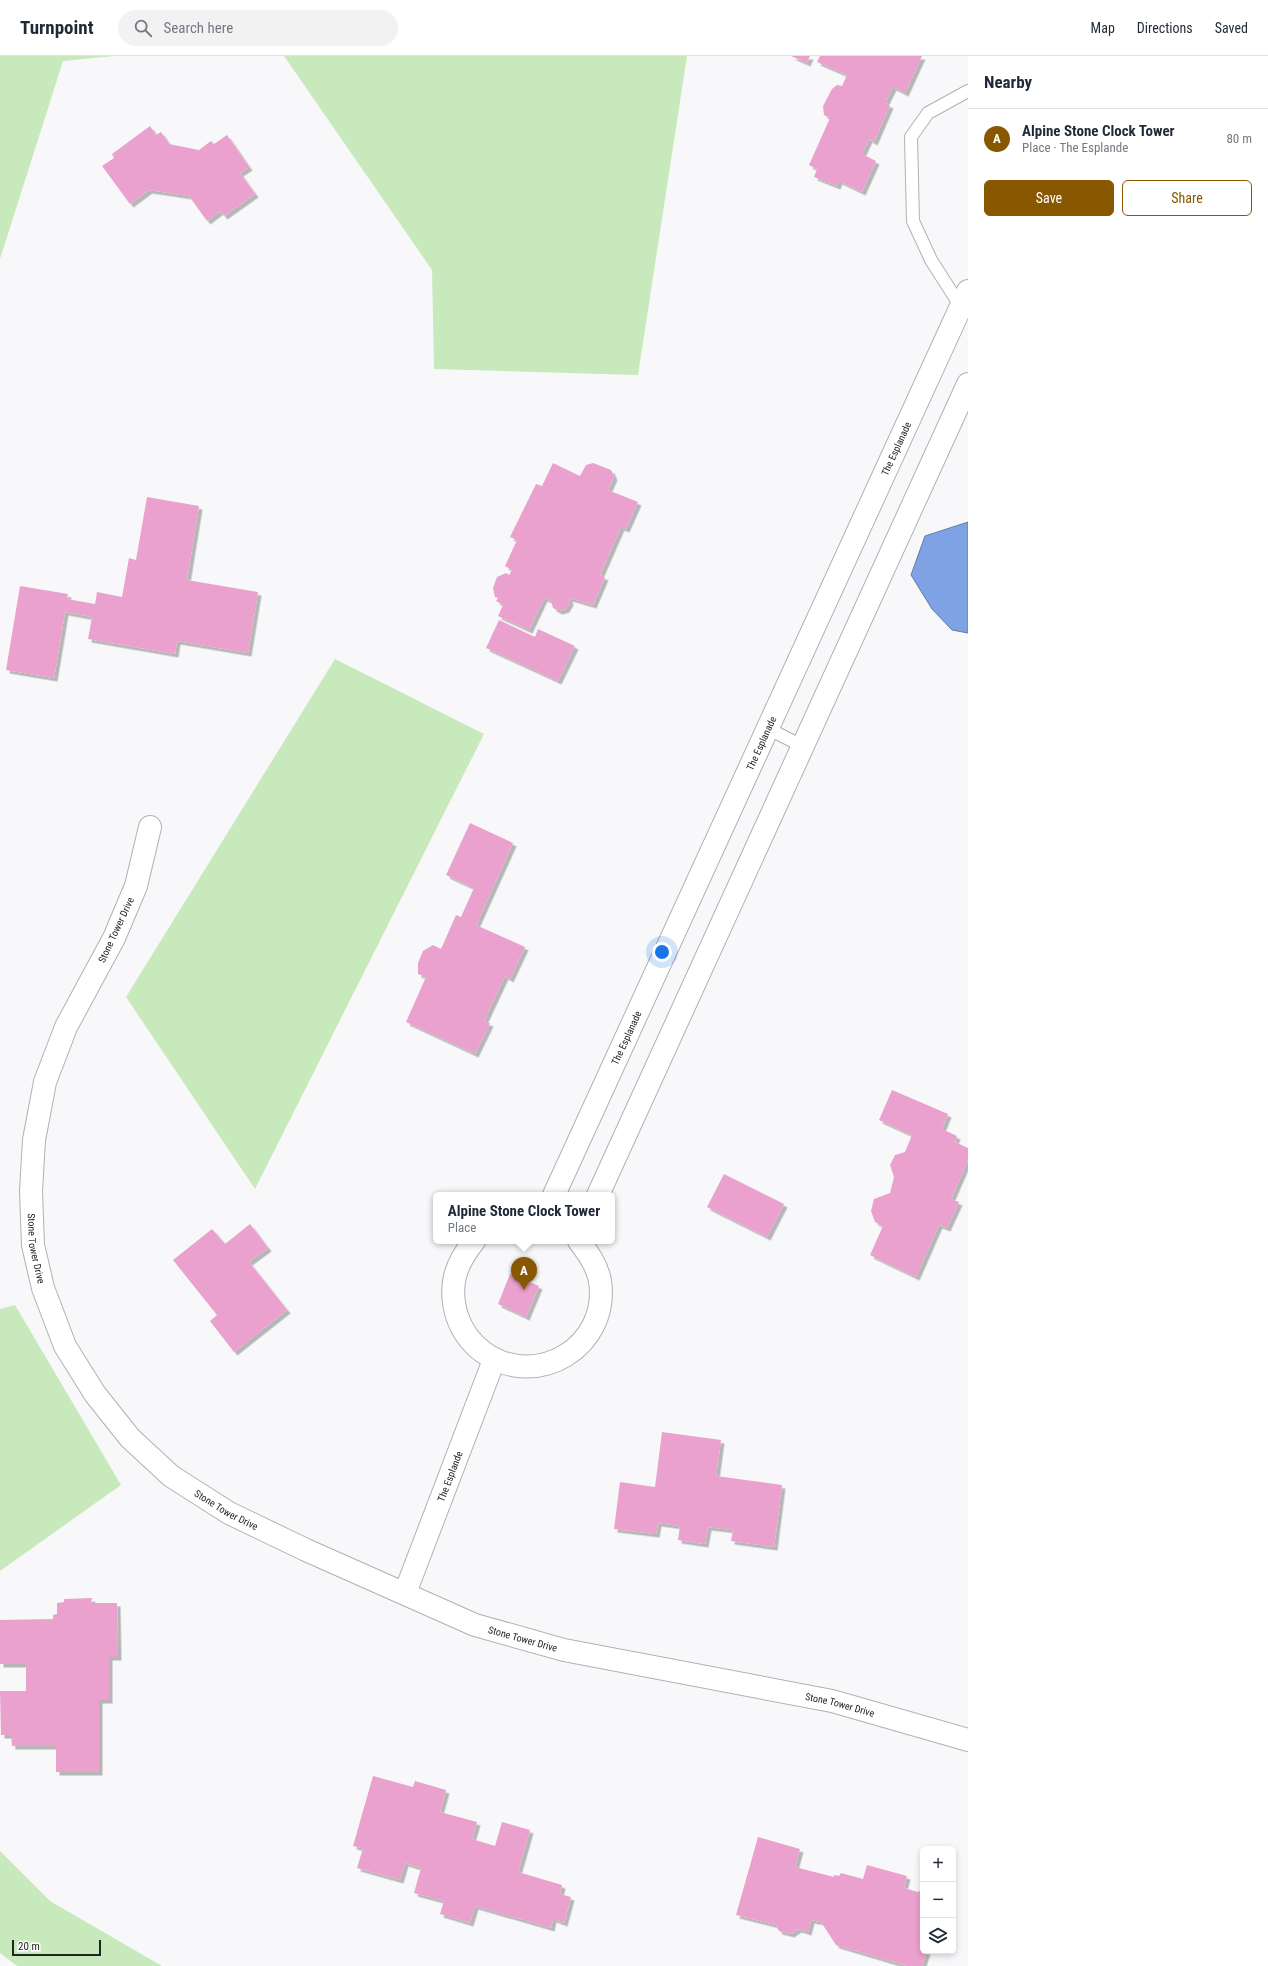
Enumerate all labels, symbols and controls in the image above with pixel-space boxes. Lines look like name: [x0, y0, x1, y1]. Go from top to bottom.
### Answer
search box: [118, 10, 398, 46]
text: Turnpoint: [20, 16, 94, 39]
icon: search: [132, 17, 154, 39]
text: Search here: [164, 19, 233, 37]
text: Map: [1091, 20, 1115, 36]
text: Directions: [1137, 20, 1193, 36]
text: Saved: [1215, 20, 1248, 36]
text: Nearby: [984, 72, 1032, 92]
text: Alpine Stone Clock Tower: [1022, 122, 1175, 140]
text: A: [993, 131, 1001, 146]
text: 80 m: [1226, 131, 1252, 146]
text: Place · The Esplande: [1022, 140, 1128, 155]
button: Save: [984, 180, 1114, 216]
button: Share: [1122, 180, 1252, 216]
street label: The Esplanade: [879, 420, 913, 477]
street label: The Esplanade: [744, 714, 778, 772]
street label: Stone Tower Drive: [96, 895, 136, 964]
your location: [652, 942, 672, 962]
street label: The Esplanade: [609, 1009, 643, 1066]
popup: [433, 1192, 615, 1244]
text: Alpine Stone Clock Tower: [448, 1202, 600, 1220]
street label: Stone Tower Drive: [26, 1213, 47, 1285]
text: Place: [448, 1220, 476, 1235]
pin: A: [511, 1257, 537, 1290]
street label: The Esplande: [435, 1449, 464, 1503]
street label: Stone Tower Drive: [193, 1487, 260, 1532]
street label: Stone Tower Drive: [487, 1624, 559, 1653]
street label: Stone Tower Drive: [804, 1691, 876, 1718]
map controls: [920, 1846, 956, 1954]
button: +: [920, 1846, 956, 1882]
button: −: [920, 1882, 956, 1918]
button: layers: [920, 1918, 956, 1954]
scale bar: [12, 1938, 101, 1957]
text: 20 m: [18, 1940, 40, 1953]

